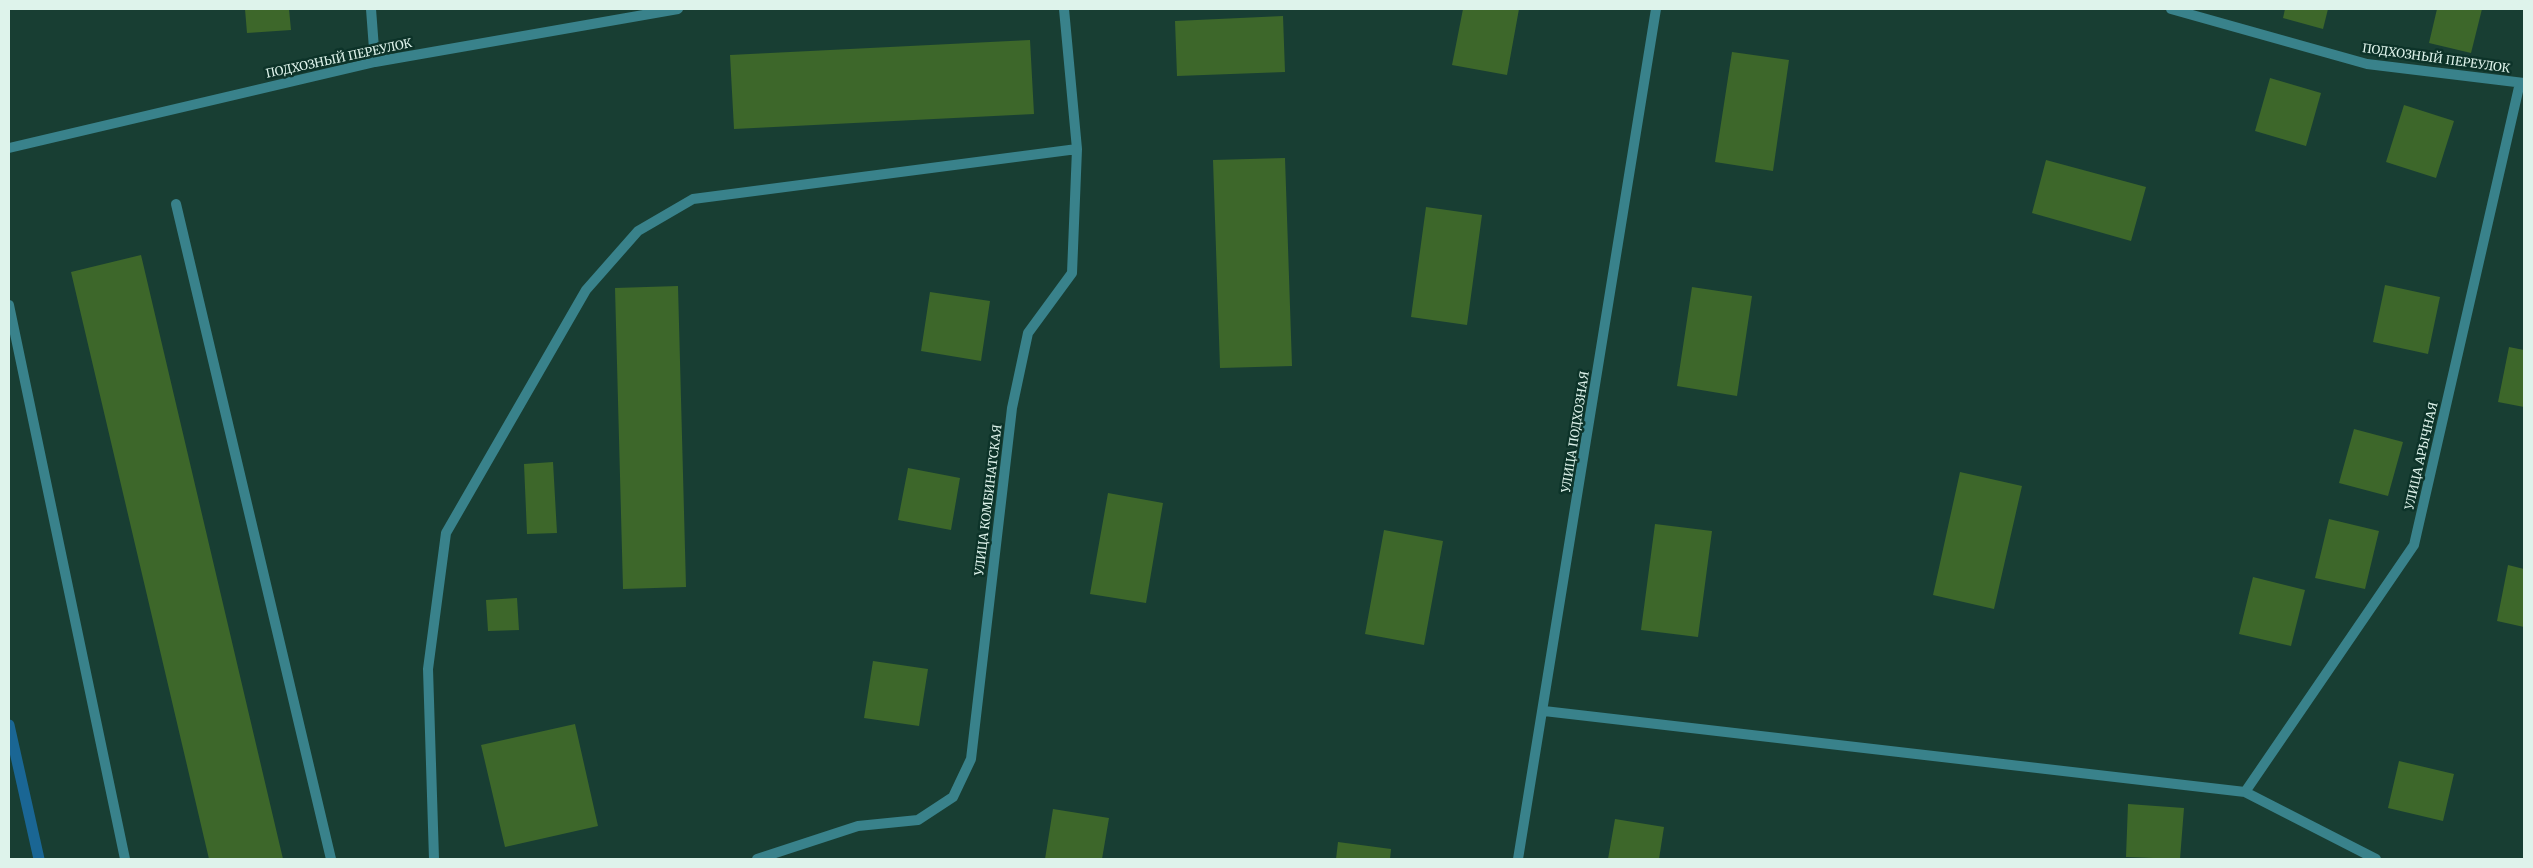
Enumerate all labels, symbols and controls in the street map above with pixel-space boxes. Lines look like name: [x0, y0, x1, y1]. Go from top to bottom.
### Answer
street label: ПОДХОЗНЫЙ ПЕРЕУЛОК: [265, 36, 413, 82]
street label: ПОДХОЗНЫЙ ПЕРЕУЛОК: [2361, 41, 2511, 77]
street label: УЛИЦА ПОДХОЗНАЯ: [1559, 370, 1593, 494]
street label: УЛИЦА АРЫЧНАЯ: [2403, 401, 2441, 511]
street label: УЛИЦА КОМБИНАТСКАЯ: [973, 424, 1005, 576]

